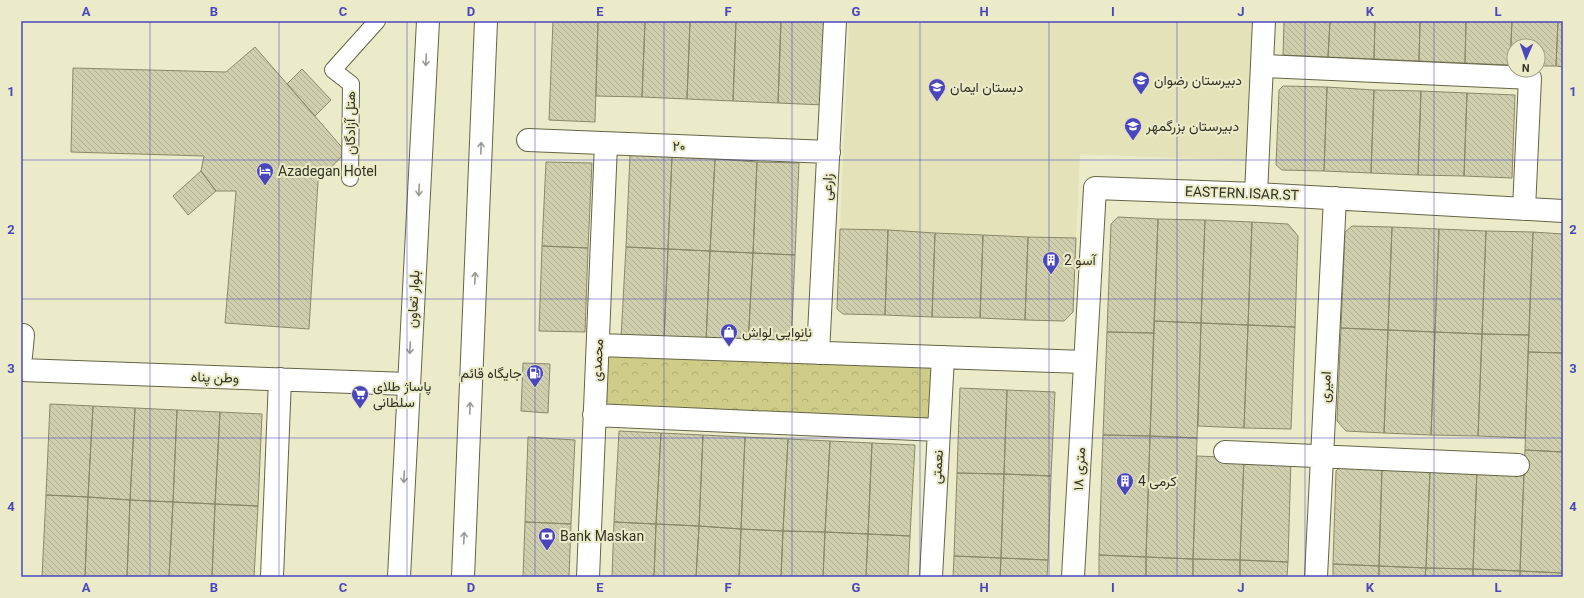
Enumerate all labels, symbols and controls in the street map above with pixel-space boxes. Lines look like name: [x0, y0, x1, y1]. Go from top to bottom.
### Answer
text: A: [82, 4, 91, 19]
text: B: [210, 4, 218, 19]
text: C: [339, 4, 348, 19]
text: D: [467, 4, 475, 19]
text: E: [596, 4, 604, 19]
text: F: [724, 4, 732, 19]
text: G: [852, 4, 861, 19]
text: H: [979, 4, 989, 19]
text: I: [1111, 4, 1115, 19]
text: J: [1237, 4, 1245, 19]
text: K: [1366, 4, 1375, 19]
text: L: [1494, 4, 1502, 19]
north arrow: [1506, 38, 1546, 78]
one-way arrow: [422, 53, 430, 66]
text: N: [1521, 61, 1530, 74]
school or university icon: دبیرستان رضوان: [1131, 70, 1151, 95]
place label: دبیرستان رضوان: [1154, 72, 1242, 89]
school or university icon: دبستان ایمان: [927, 77, 947, 102]
place label: دبستان ایمان: [950, 79, 1024, 96]
text: 1: [7, 84, 15, 99]
text: 1: [1569, 84, 1577, 99]
street label: هتل آزادگان: [342, 91, 359, 155]
school or university icon: دبیرستان بزرگمهر: [1123, 116, 1143, 141]
place label: دبیرستان بزرگمهر: [1145, 118, 1239, 135]
street label: ۲۰: [672, 138, 686, 154]
one-way arrow: [477, 142, 484, 155]
hotel icon: Azadegan Hotel: [255, 161, 275, 186]
place label: Azadegan Hotel: [278, 163, 377, 179]
street label: زارعی: [818, 173, 837, 201]
one-way arrow: [415, 183, 422, 196]
street label: EASTERN.ISAR.ST: [1185, 183, 1300, 203]
text: 2: [7, 222, 15, 237]
text: 2: [1569, 222, 1577, 237]
building icon: آسو 2: [1041, 250, 1061, 275]
place label: آسو 2: [1064, 252, 1098, 269]
street label: بلوار تعاون: [403, 270, 424, 328]
one-way arrow: [471, 272, 479, 285]
shop icon: نانوایی لواش: [719, 322, 739, 347]
place label: نانوایی لواش: [742, 324, 812, 341]
street label: محمدی: [588, 338, 607, 382]
one-way arrow: [406, 341, 414, 354]
text: 3: [7, 361, 15, 376]
text: 3: [1569, 361, 1577, 376]
fuel station icon: جایگاه قائم: [525, 363, 545, 388]
place label: جایگاه قائم: [461, 365, 522, 382]
street label: وطن پناه: [191, 368, 239, 388]
street label: امیری: [1316, 371, 1335, 403]
place label: پاساژ طلای سلطانی: [373, 378, 431, 411]
supermarket icon: پاساژ طلای سلطانی: [350, 384, 370, 409]
one-way arrow: [466, 402, 474, 415]
street label: ۱۸ متری: [1070, 447, 1089, 491]
street label: نعمتی: [928, 450, 947, 485]
one-way arrow: [400, 470, 407, 483]
building icon: کرمی 4: [1115, 471, 1135, 496]
place label: کرمی 4: [1138, 473, 1177, 490]
text: 4: [7, 499, 15, 514]
text: 4: [1569, 499, 1577, 514]
bank icon: Bank Maskan: [537, 526, 557, 551]
place label: Bank Maskan: [560, 528, 644, 544]
one-way arrow: [461, 532, 468, 545]
text: A: [82, 580, 91, 595]
text: B: [210, 580, 218, 595]
text: C: [339, 580, 348, 595]
text: D: [467, 580, 475, 595]
text: E: [596, 580, 604, 595]
text: F: [724, 580, 732, 595]
text: G: [852, 580, 861, 595]
text: H: [979, 580, 989, 595]
text: I: [1111, 580, 1115, 595]
text: J: [1237, 580, 1245, 595]
text: K: [1366, 580, 1375, 595]
text: L: [1494, 580, 1502, 595]

